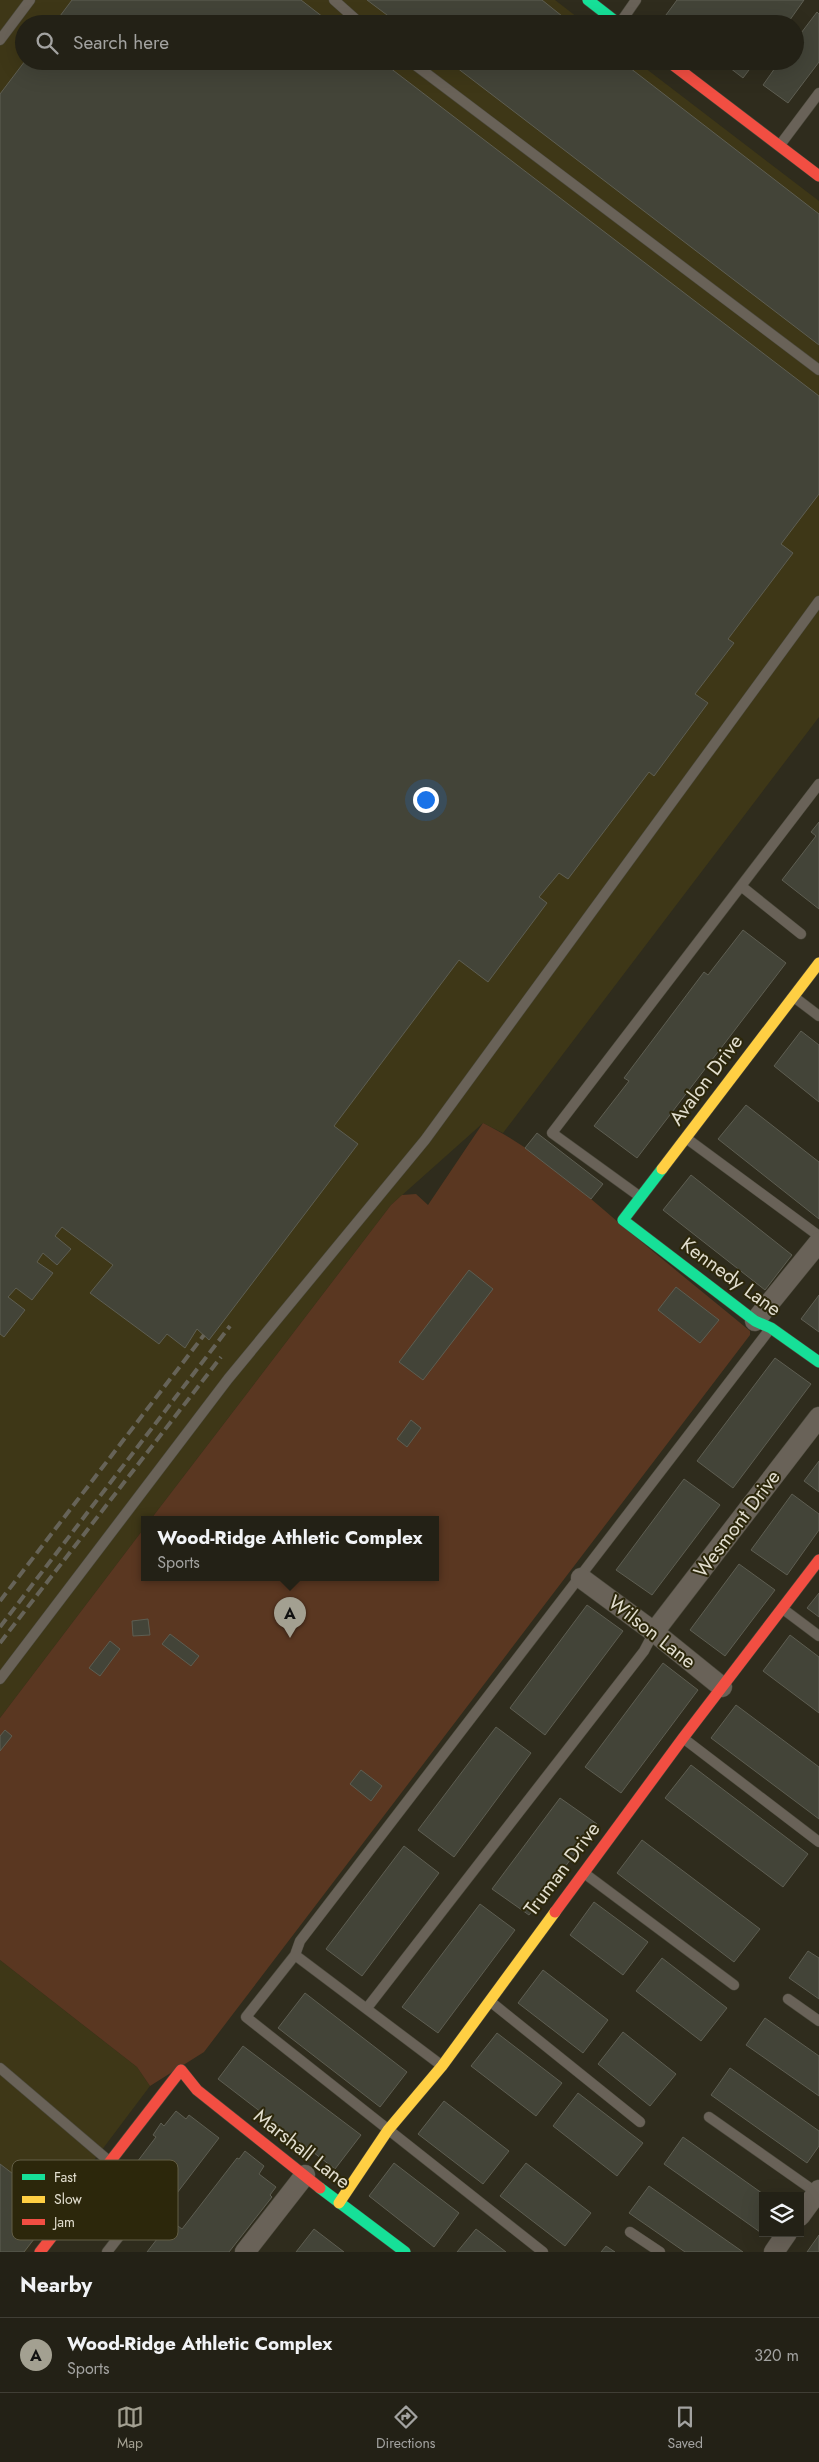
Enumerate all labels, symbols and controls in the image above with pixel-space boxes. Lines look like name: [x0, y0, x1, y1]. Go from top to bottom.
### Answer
search box: [15, 15, 804, 70]
icon: search: [33, 29, 61, 57]
text: Search here: [73, 29, 169, 56]
your location: [413, 787, 439, 813]
street label: Avalon Drive: [662, 1029, 750, 1131]
street label: Kennedy Lane: [675, 1231, 787, 1323]
street label: Wesmont Drive: [687, 1464, 787, 1584]
popup: [141, 1516, 439, 1581]
text: Wood-Ridge Athletic Complex: [157, 1524, 423, 1551]
text: Sports: [157, 1551, 200, 1574]
street label: Wilson Lane: [602, 1588, 702, 1676]
pin: A: [274, 1597, 306, 1638]
street label: Truman Drive: [517, 1816, 607, 1922]
street label: Marshall Lane: [248, 2102, 356, 2196]
legend: [12, 2160, 178, 2240]
text: Fast: [54, 2167, 77, 2187]
text: Slow: [54, 2189, 82, 2209]
map controls: [759, 2192, 804, 2237]
button: layers: [759, 2192, 804, 2237]
text: Jam: [52, 2212, 75, 2232]
text: Nearby: [20, 2270, 92, 2300]
text: Wood-Ridge Athletic Complex: [67, 2330, 332, 2357]
text: A: [30, 2344, 42, 2367]
text: 320 m: [754, 2344, 799, 2367]
text: Sports: [67, 2357, 109, 2380]
tab: Map: [116, 2403, 144, 2453]
tab: Directions: [376, 2403, 435, 2453]
tab: Saved: [667, 2403, 703, 2453]

